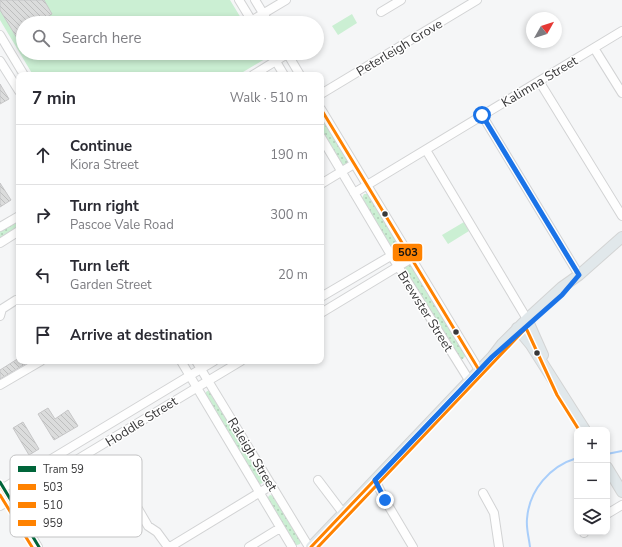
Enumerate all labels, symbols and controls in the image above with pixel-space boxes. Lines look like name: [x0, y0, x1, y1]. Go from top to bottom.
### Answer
north arrow: [526, 12, 562, 48]
street label: Peterleigh Grove: [353, 15, 446, 81]
search box: [16, 16, 324, 60]
icon: search: [30, 27, 52, 49]
text: Search here: [62, 28, 142, 48]
street label: Kalimna Street: [498, 52, 581, 112]
text: 7 min: [32, 87, 76, 110]
text: Walk · 510 m: [230, 89, 308, 107]
route start: [473, 106, 491, 124]
text: Continue: [70, 136, 132, 156]
icon: ahead: [32, 144, 54, 166]
text: 190 m: [270, 146, 308, 164]
text: Kiora Street: [70, 156, 139, 174]
text: Turn right: [70, 196, 139, 216]
icon: right: [32, 204, 54, 226]
text: 300 m: [270, 206, 308, 224]
unlabelled marker: [380, 209, 390, 219]
text: Pascoe Vale Road: [70, 216, 174, 234]
line badge: 503: [392, 243, 423, 262]
text: 503: [398, 245, 418, 260]
text: Turn left: [70, 256, 129, 276]
icon: left: [32, 264, 54, 286]
text: 20 m: [278, 266, 308, 284]
street label: Brewster Street: [393, 268, 457, 356]
text: Garden Street: [70, 276, 152, 294]
icon: arrive: [32, 324, 54, 346]
text: Arrive at destination: [70, 325, 213, 345]
unlabelled marker: [451, 327, 461, 337]
unlabelled marker: [532, 348, 542, 358]
street label: Hoddle Street: [102, 392, 181, 451]
street label: Raleigh Street: [223, 414, 281, 495]
map controls: [574, 427, 610, 535]
button: +: [574, 427, 610, 463]
legend: [10, 455, 142, 537]
text: Tram 59: [43, 462, 84, 477]
button: −: [574, 463, 610, 499]
text: 503: [43, 480, 63, 495]
route end: [376, 491, 394, 509]
text: 510: [43, 498, 63, 513]
button: layers: [574, 499, 610, 535]
text: 959: [43, 516, 63, 531]

